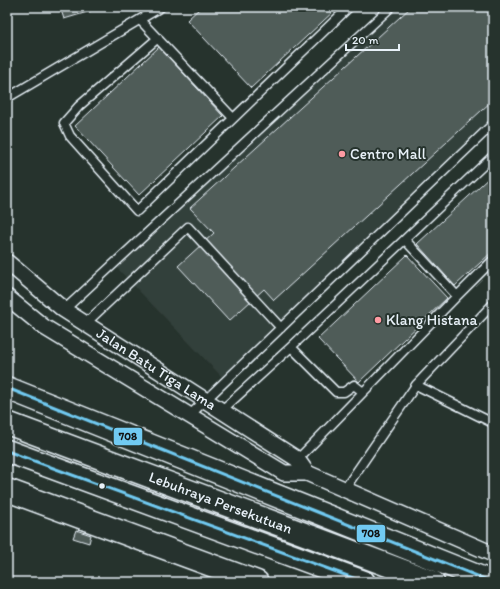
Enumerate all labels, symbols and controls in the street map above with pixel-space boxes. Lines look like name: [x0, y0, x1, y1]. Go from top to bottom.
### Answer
scale bar: [346, 26, 399, 52]
text: 20 m: [352, 33, 379, 47]
place label: Centro Mall: [350, 145, 427, 163]
marker: Centro Mall: [337, 149, 347, 159]
place label: Klang Histana: [386, 311, 478, 329]
marker: Klang Histana: [373, 315, 383, 325]
street label: Jalan Batu Tiga Lama: [93, 324, 220, 414]
line badge: 708: [113, 427, 143, 446]
text: 708: [118, 430, 137, 443]
street label: Lebuhraya Persekutuan: [146, 468, 295, 538]
unlabelled marker: [97, 481, 107, 491]
line badge: 708: [356, 524, 386, 543]
text: 708: [361, 527, 380, 540]

